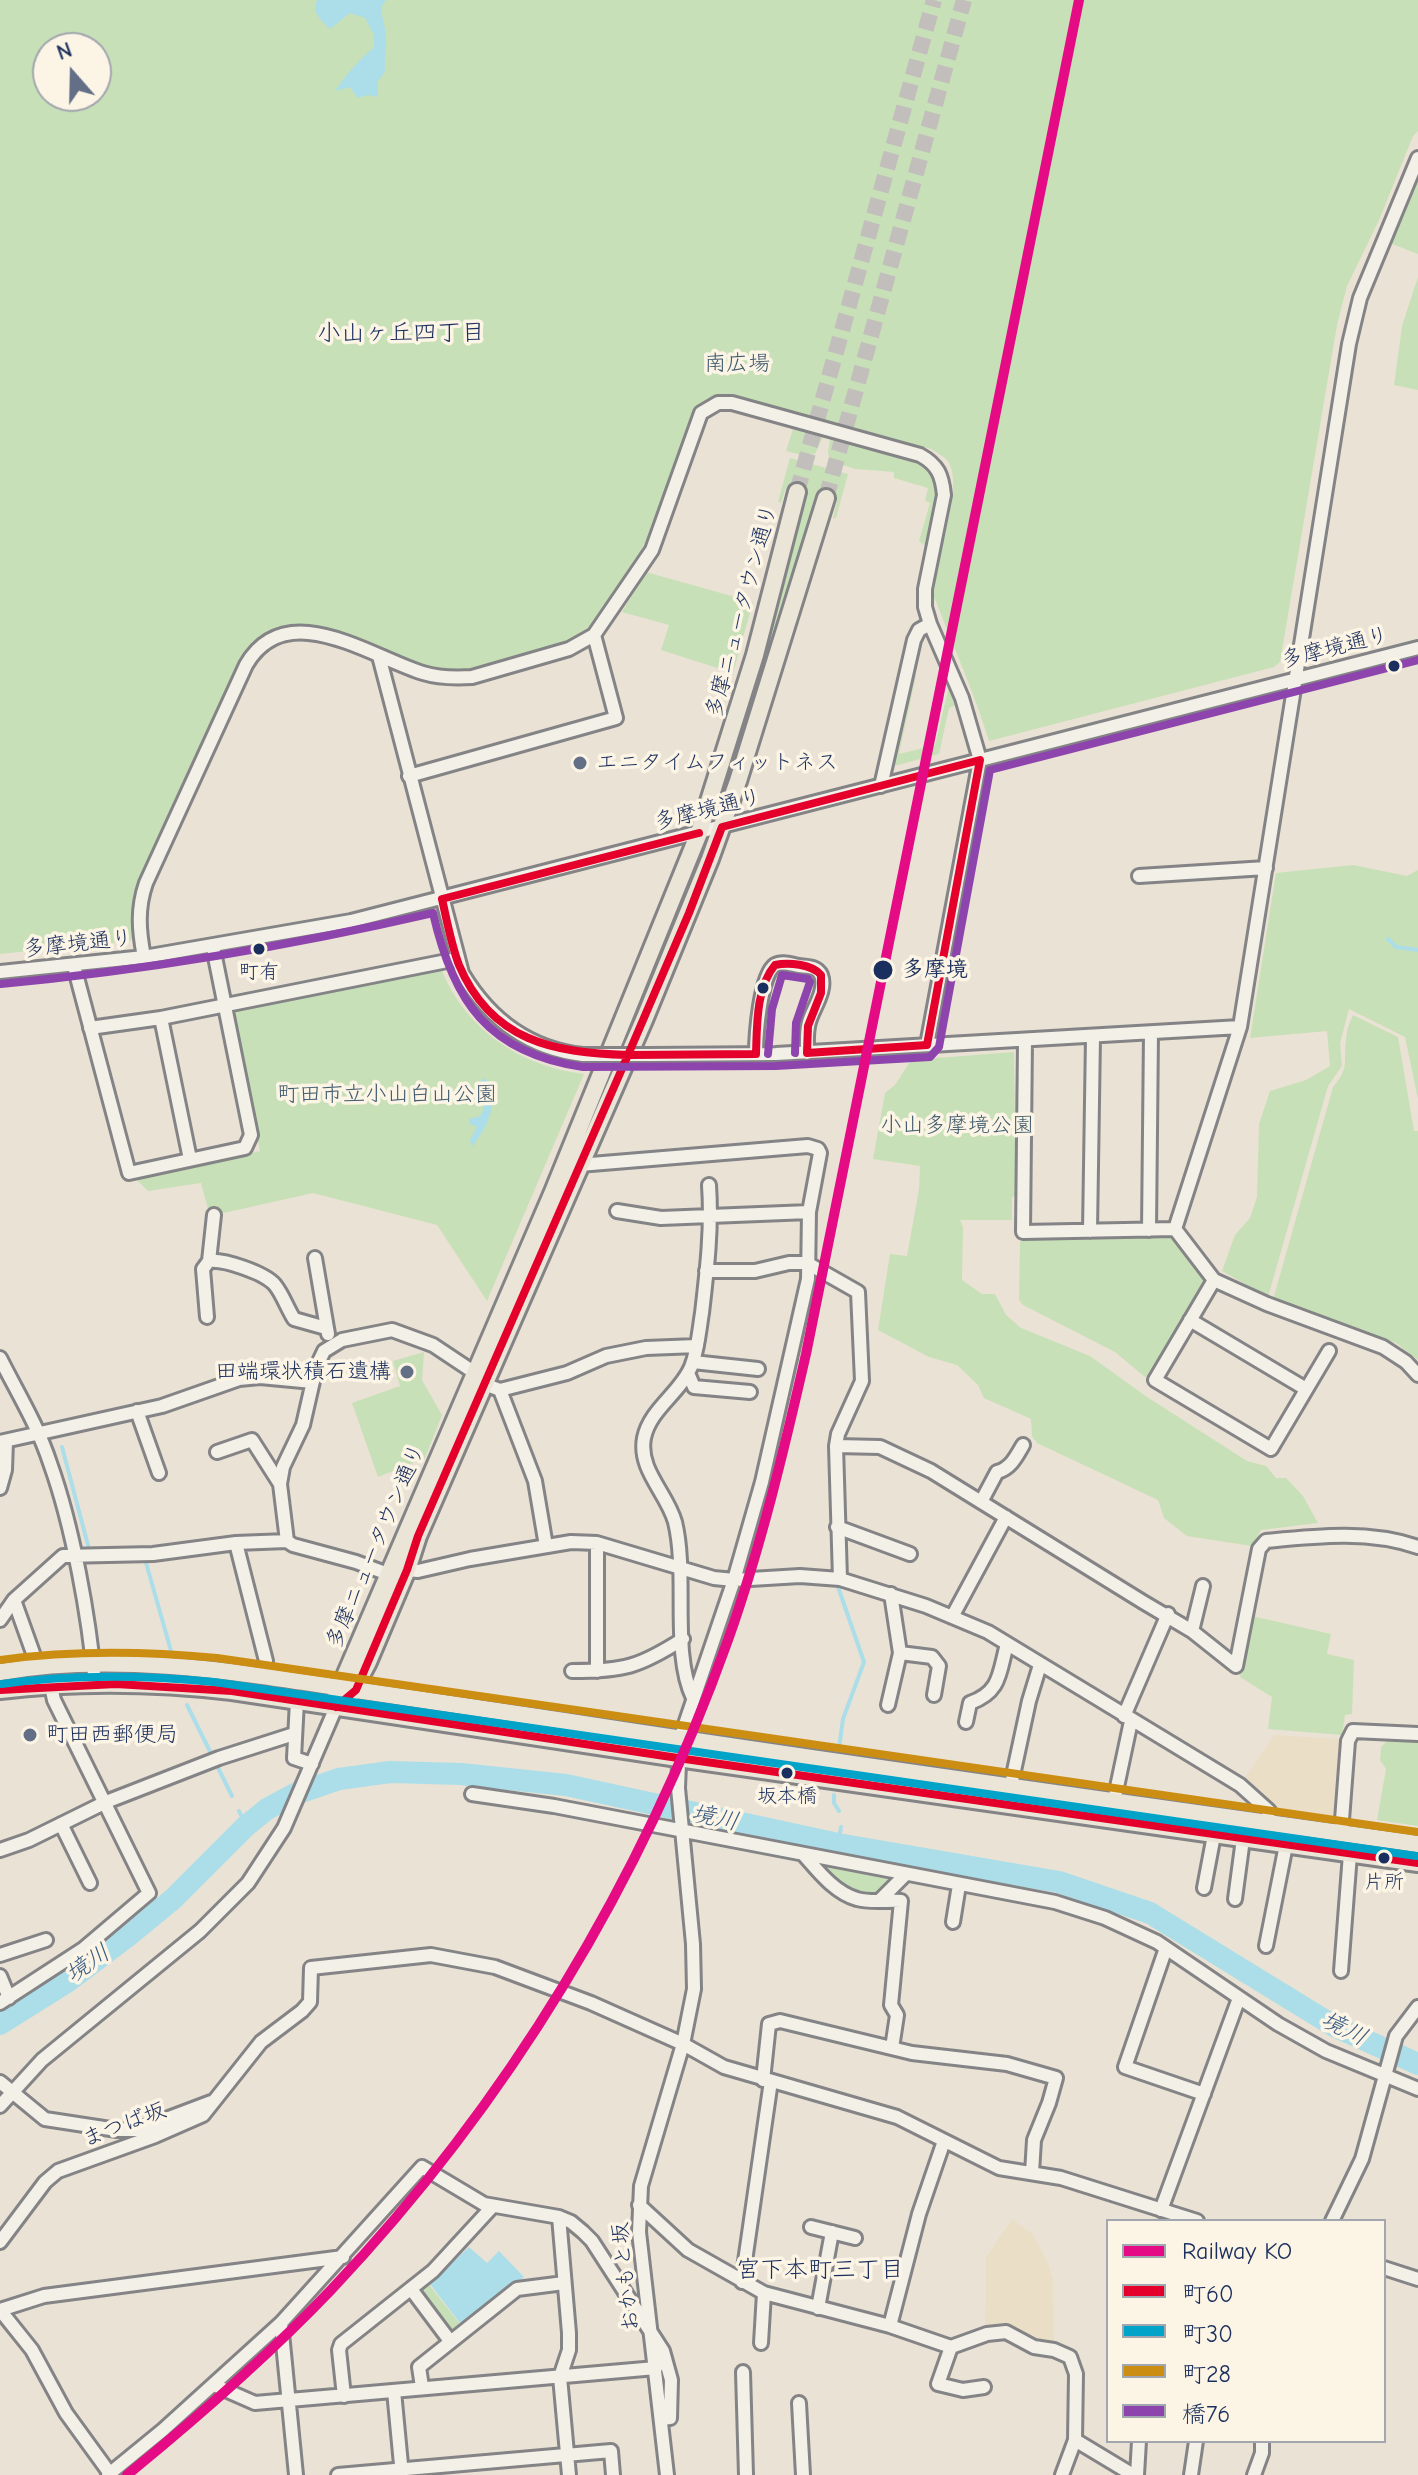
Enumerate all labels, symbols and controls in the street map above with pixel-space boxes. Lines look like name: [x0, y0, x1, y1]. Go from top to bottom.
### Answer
north arrow: [32, 32, 112, 112]
text: N: [53, 37, 76, 66]
district label: 小山ヶ丘四丁目: [317, 319, 485, 347]
park label: 南広場: [704, 351, 770, 377]
street label: 多摩ニュータウン通り: [701, 501, 783, 721]
street label: 多摩境通り: [1278, 622, 1392, 674]
unlabelled marker: [1386, 658, 1402, 674]
place label: エニタイムフィットネス: [596, 750, 838, 776]
marker: エニタイムフィットネス: [571, 754, 589, 772]
street label: 多摩境通り: [651, 784, 765, 836]
street label: 多摩境通り: [22, 925, 134, 963]
marker: 町有: [251, 941, 267, 957]
place label: 多摩境: [902, 957, 968, 983]
marker: 多摩境: [871, 958, 895, 982]
place label: 町有: [239, 960, 279, 984]
unlabelled marker: [755, 980, 771, 996]
park label: 町田市立小山白山公園: [277, 1082, 497, 1108]
park label: 小山多摩境公園: [880, 1113, 1034, 1139]
place label: 田端環状積石遺構: [215, 1359, 391, 1385]
marker: 田端環状積石遺構: [398, 1363, 416, 1381]
street label: 多摩ニュータウン通り: [321, 1440, 431, 1652]
place label: 町田西郵便局: [46, 1722, 178, 1748]
marker: 町田西郵便局: [21, 1726, 39, 1744]
marker: 坂本橋: [779, 1765, 795, 1781]
place label: 坂本橋: [757, 1784, 817, 1808]
water label: 境川: [689, 1799, 741, 1837]
marker: 片所: [1376, 1850, 1392, 1866]
place label: 片所: [1364, 1870, 1404, 1894]
water label: 境川: [60, 1939, 116, 1989]
water label: 境川: [1316, 2005, 1372, 2053]
street label: まつば坂: [78, 2097, 170, 2153]
legend: [1106, 2219, 1386, 2443]
street label: おかもと坂: [607, 2221, 645, 2333]
text: Railway KO: [1182, 2237, 1292, 2265]
district label: 宮下本町三丁目: [736, 2256, 904, 2284]
text: 町60: [1182, 2280, 1234, 2308]
text: 町30: [1182, 2320, 1233, 2348]
text: 町28: [1182, 2360, 1231, 2388]
text: 橋76: [1182, 2400, 1230, 2428]

